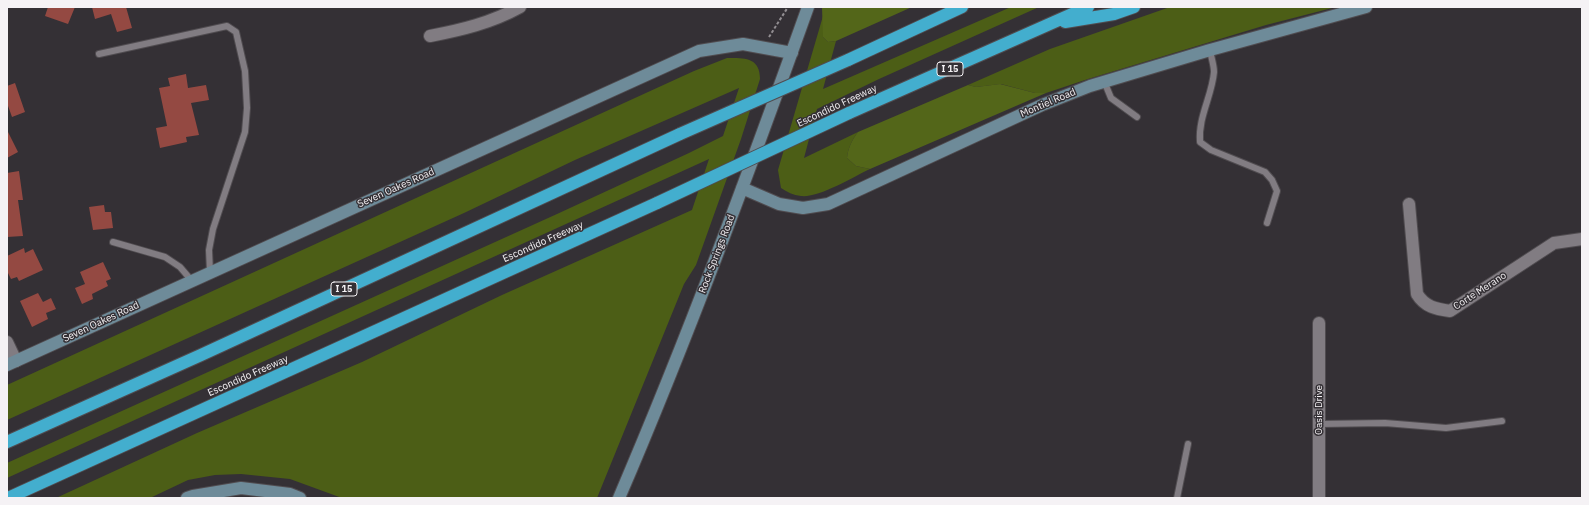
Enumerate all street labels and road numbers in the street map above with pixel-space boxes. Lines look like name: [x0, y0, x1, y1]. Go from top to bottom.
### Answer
road number: I 15: [937, 62, 963, 76]
street label: Escondido Freeway: [795, 82, 879, 130]
street label: Montiel Road: [1019, 86, 1077, 120]
street label: Seven Oakes Road: [356, 166, 436, 210]
street label: Rock Springs Road: [696, 213, 738, 295]
street label: Escondido Freeway: [501, 219, 585, 265]
street label: Corte Merano: [1451, 269, 1509, 313]
road number: I 15: [331, 282, 357, 296]
street label: Seven Oakes Road: [61, 299, 141, 345]
street label: Escondido Freeway: [206, 353, 290, 399]
street label: Oasis Drive: [1313, 385, 1325, 435]

